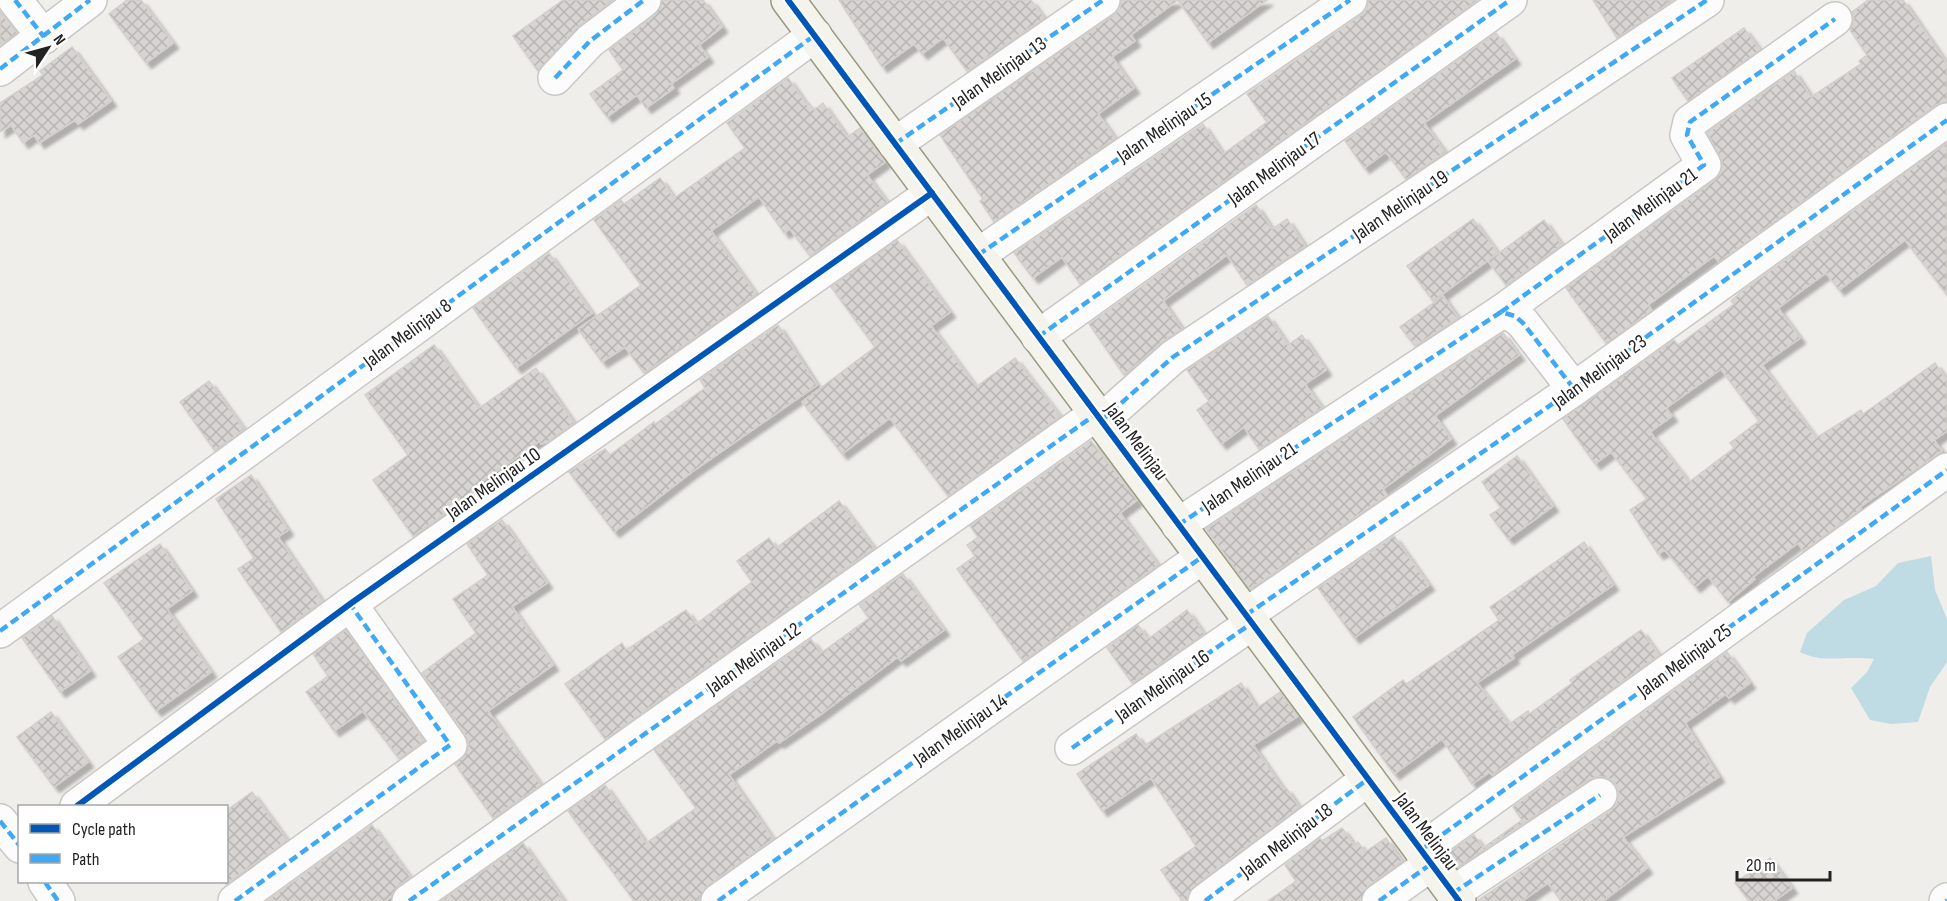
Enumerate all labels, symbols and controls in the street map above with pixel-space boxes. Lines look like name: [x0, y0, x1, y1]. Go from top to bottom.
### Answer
north arrow: [18, 18, 78, 78]
text: N: [49, 31, 69, 49]
street label: Jalan Melinjau 13: [947, 32, 1051, 115]
street label: Jalan Melinjau 15: [1112, 87, 1217, 169]
street label: Jalan Melinjau 17: [1223, 127, 1326, 211]
street label: Jalan Melinjau 21: [1598, 163, 1702, 247]
street label: Jalan Melinjau 19: [1347, 165, 1453, 247]
street label: Jalan Melinjau 8: [358, 294, 456, 374]
street label: Jalan Melinjau 23: [1547, 330, 1651, 415]
street label: Jalan Melinjau: [1099, 397, 1173, 485]
street label: Jalan Melinjau 21: [1197, 437, 1302, 519]
street label: Jalan Melinjau 10: [441, 442, 546, 526]
street label: Jalan Melinjau 12: [701, 618, 805, 701]
street label: Jalan Melinjau 25: [1632, 619, 1736, 704]
street label: Jalan Melinjau 16: [1110, 644, 1214, 728]
street label: Jalan Melinjau 14: [908, 689, 1012, 772]
street label: Jalan Melinjau: [1389, 787, 1463, 875]
street label: Jalan Melinjau 18: [1235, 798, 1338, 884]
legend: [18, 805, 228, 883]
text: Cycle path: [72, 819, 136, 840]
scale bar: [1737, 844, 1830, 882]
text: Path: [72, 849, 100, 870]
text: 20 m: [1746, 855, 1776, 876]

